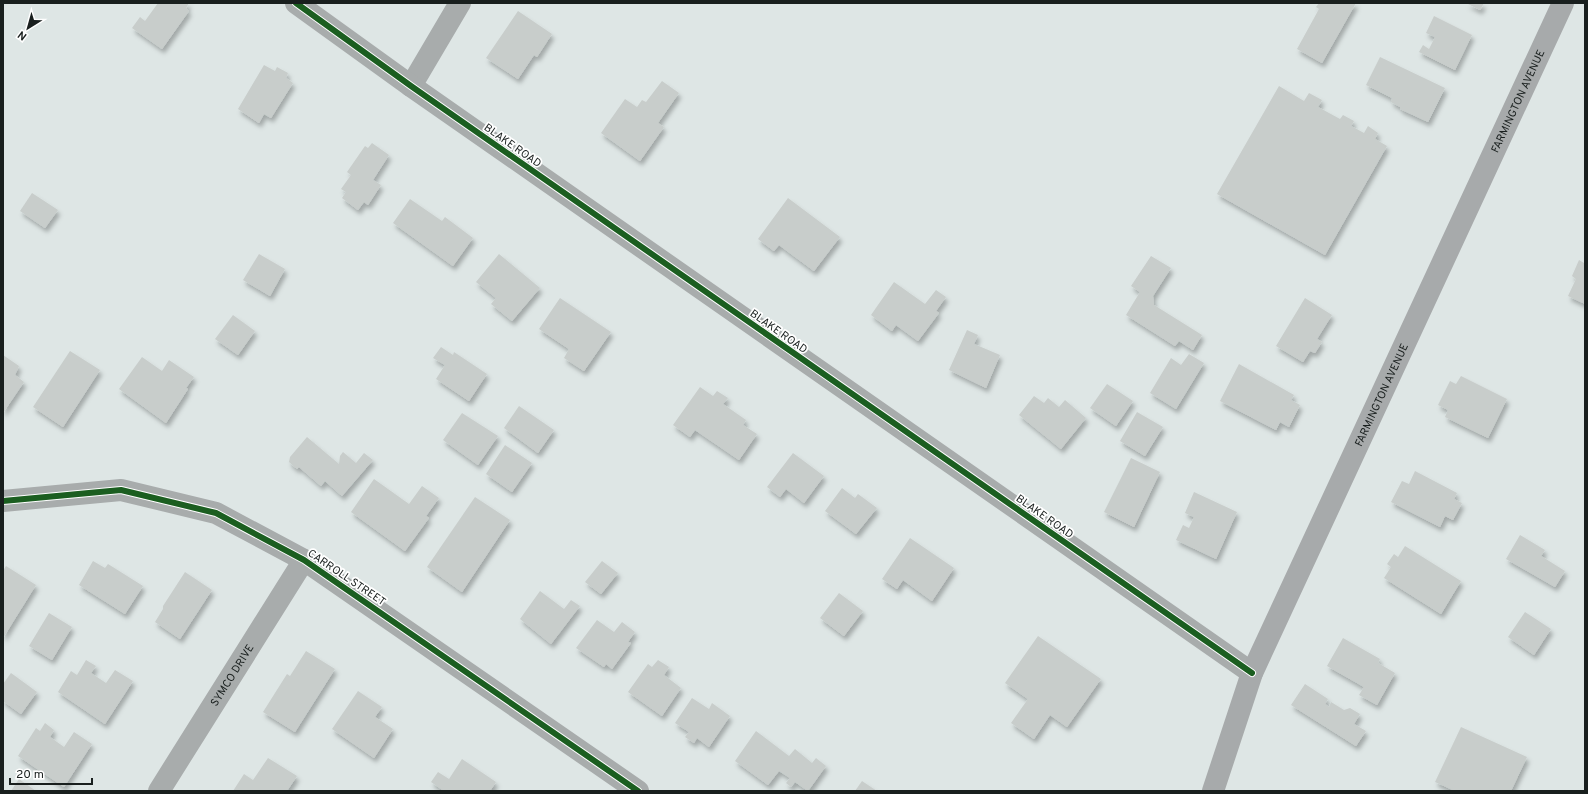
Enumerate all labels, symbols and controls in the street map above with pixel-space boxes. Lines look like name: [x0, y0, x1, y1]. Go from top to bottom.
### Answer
north arrow: [8, 8, 48, 48]
text: N: [15, 27, 30, 43]
street label: FARMINGTON AVENUE: [1488, 47, 1548, 155]
street label: BLAKE ROAD: [481, 121, 544, 171]
street label: BLAKE ROAD: [747, 307, 810, 357]
street label: FARMINGTON AVENUE: [1352, 341, 1412, 449]
street label: BLAKE ROAD: [1013, 492, 1076, 542]
street label: CARROLL STREET: [305, 547, 388, 609]
street label: SYMCO DRIVE: [208, 642, 257, 709]
scale bar: [10, 760, 92, 786]
text: 20 m: [16, 767, 44, 783]

